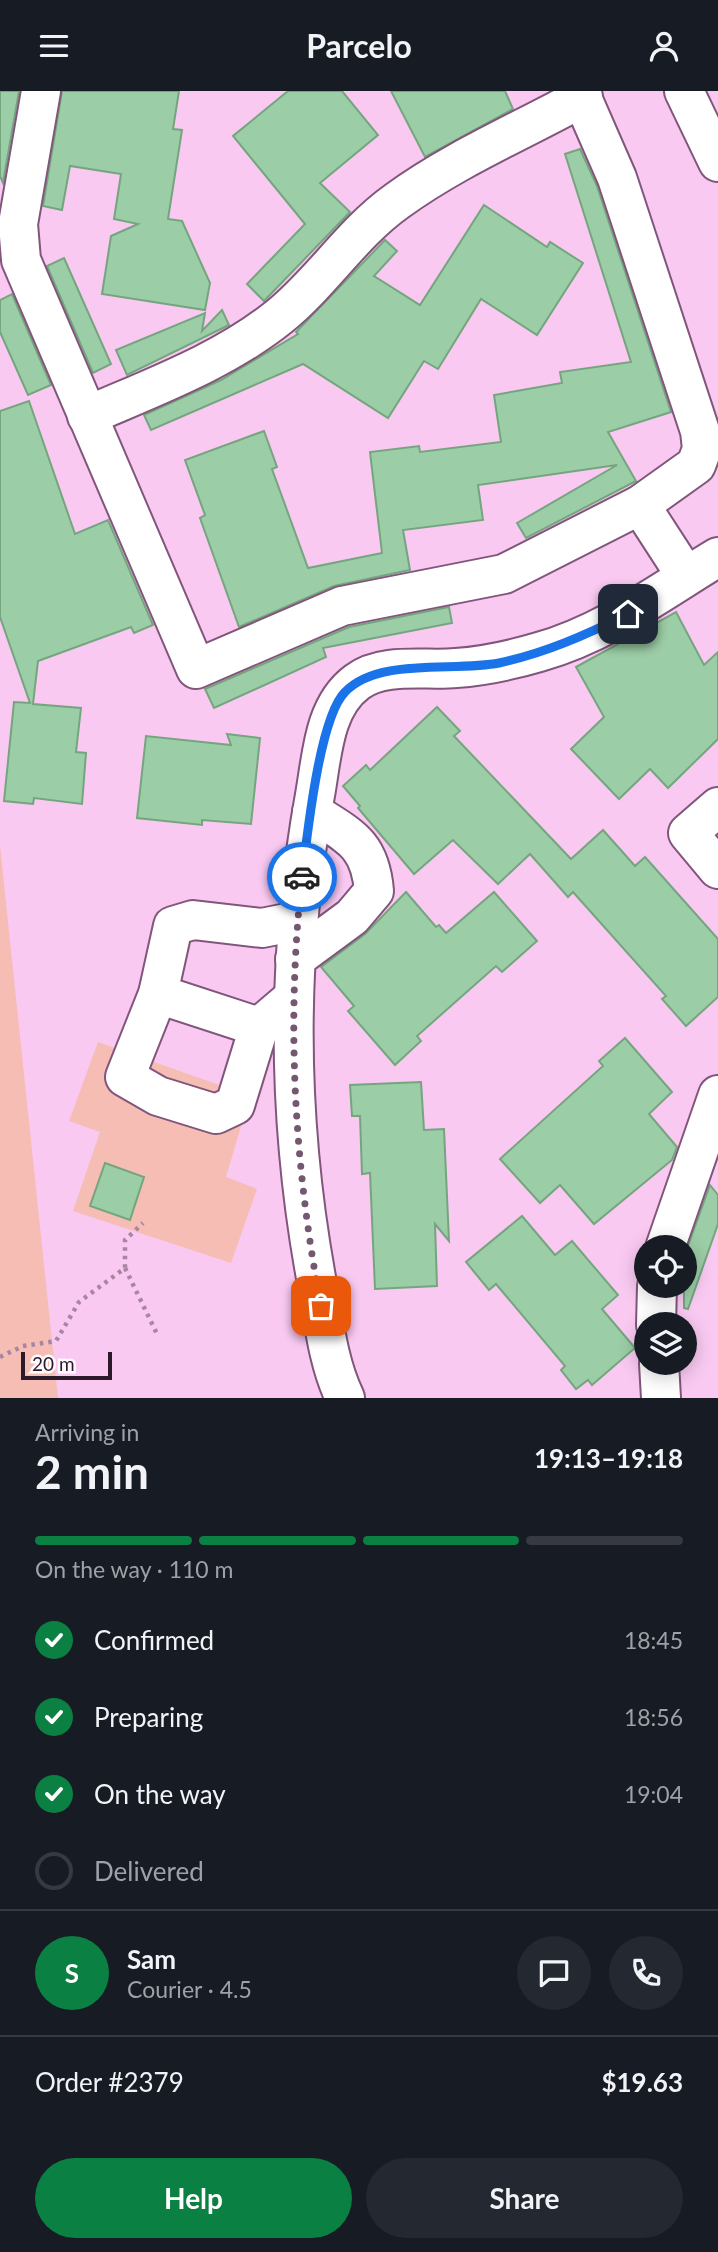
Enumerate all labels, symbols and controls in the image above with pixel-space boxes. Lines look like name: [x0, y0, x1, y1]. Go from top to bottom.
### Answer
text: Parcelo: [306, 26, 412, 65]
icon: menu: [35, 27, 73, 65]
icon: person: [645, 27, 683, 65]
pin: [598, 584, 658, 644]
icon: home: [609, 595, 647, 633]
courier: [267, 842, 337, 912]
icon: car: [283, 858, 321, 896]
map controls: [634, 1235, 697, 1375]
button: locate: [634, 1235, 697, 1298]
pin: [291, 1276, 351, 1336]
icon: bag: [302, 1287, 340, 1325]
button: layers: [634, 1312, 697, 1375]
scale bar: [21, 1349, 112, 1381]
text: 20 m: [32, 1352, 75, 1375]
text: Arriving in: [35, 1418, 139, 1446]
text: 19:13–19:18: [534, 1442, 683, 1474]
text: 2 min: [35, 1444, 149, 1499]
text: On the way · 110 m: [35, 1555, 234, 1583]
icon: check: [35, 1621, 73, 1659]
text: Confirmed: [94, 1624, 214, 1656]
text: 18:45: [624, 1626, 683, 1654]
icon: check: [35, 1698, 73, 1736]
text: Preparing: [94, 1701, 203, 1733]
text: 18:56: [624, 1703, 683, 1731]
icon: check: [35, 1775, 73, 1813]
text: On the way: [94, 1778, 226, 1810]
text: 19:04: [624, 1780, 683, 1808]
text: Delivered: [94, 1855, 204, 1887]
button: chat: [517, 1936, 591, 2010]
button: phone: [609, 1936, 683, 2010]
text: Sam: [127, 1943, 176, 1975]
text: S: [65, 1957, 79, 1989]
text: Courier · 4.5: [127, 1975, 252, 2003]
text: Order #2379: [35, 2066, 184, 2098]
text: $19.63: [601, 2066, 683, 2098]
button: Help: [35, 2158, 352, 2238]
button: Share: [366, 2158, 683, 2238]

